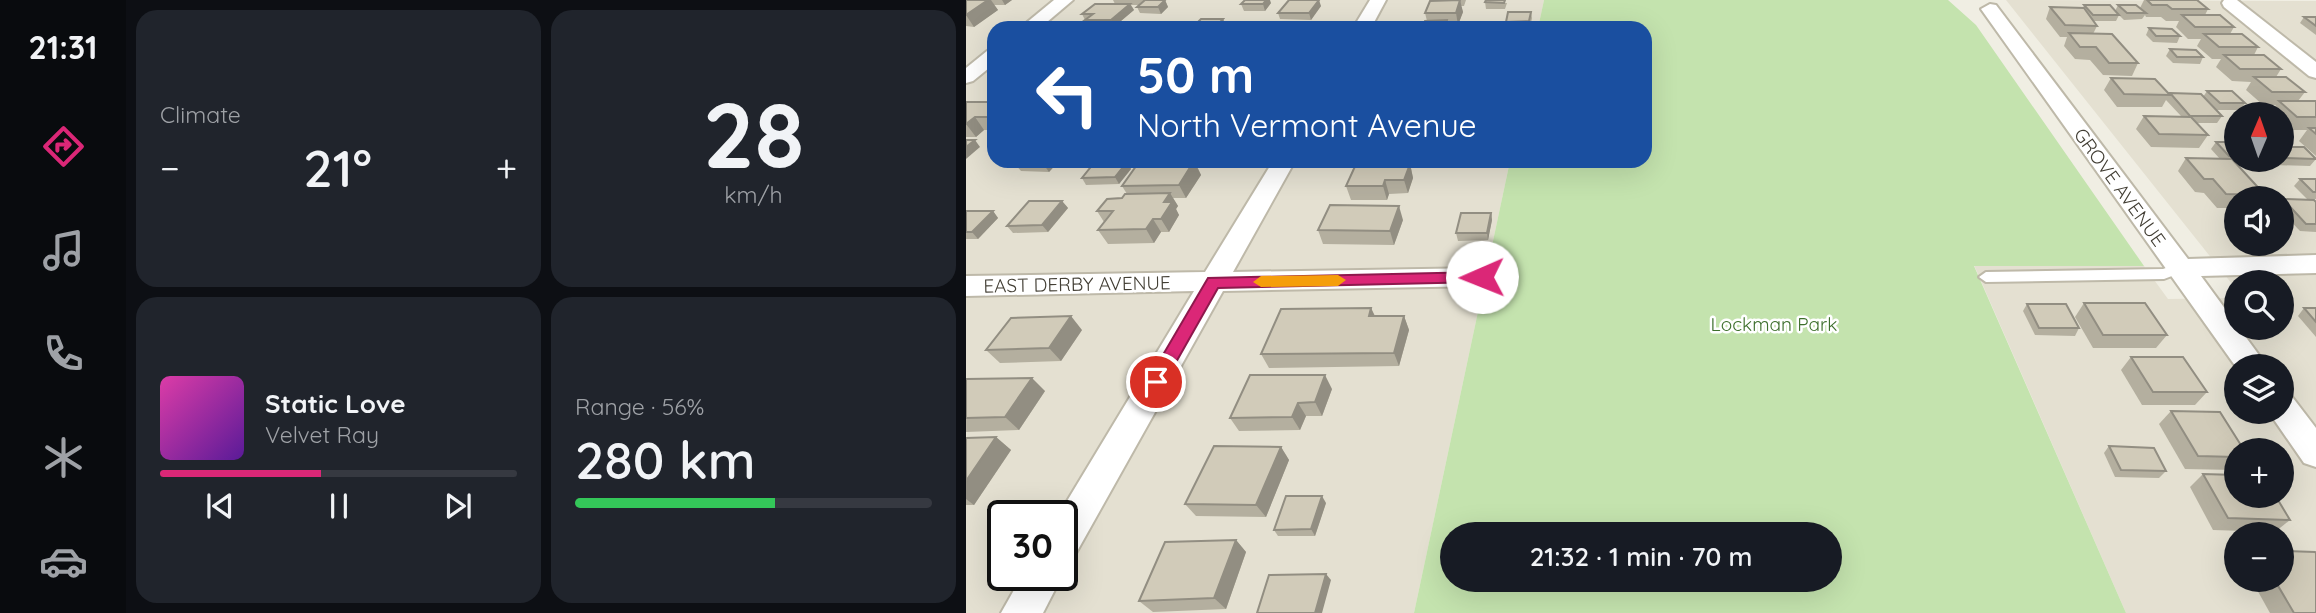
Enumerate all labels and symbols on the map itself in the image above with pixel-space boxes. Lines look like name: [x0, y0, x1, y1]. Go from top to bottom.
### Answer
north arrow: [2224, 102, 2294, 172]
street label: GROVE AVENUE: [2069, 123, 2171, 251]
position arrow: [1445, 240, 1519, 314]
street label: EAST DERBY AVENUE: [983, 270, 1171, 298]
park label: Lockman Park: [1711, 312, 1837, 336]
pin: [1126, 352, 1186, 412]
speed limit sign: 30: [987, 500, 1078, 591]

